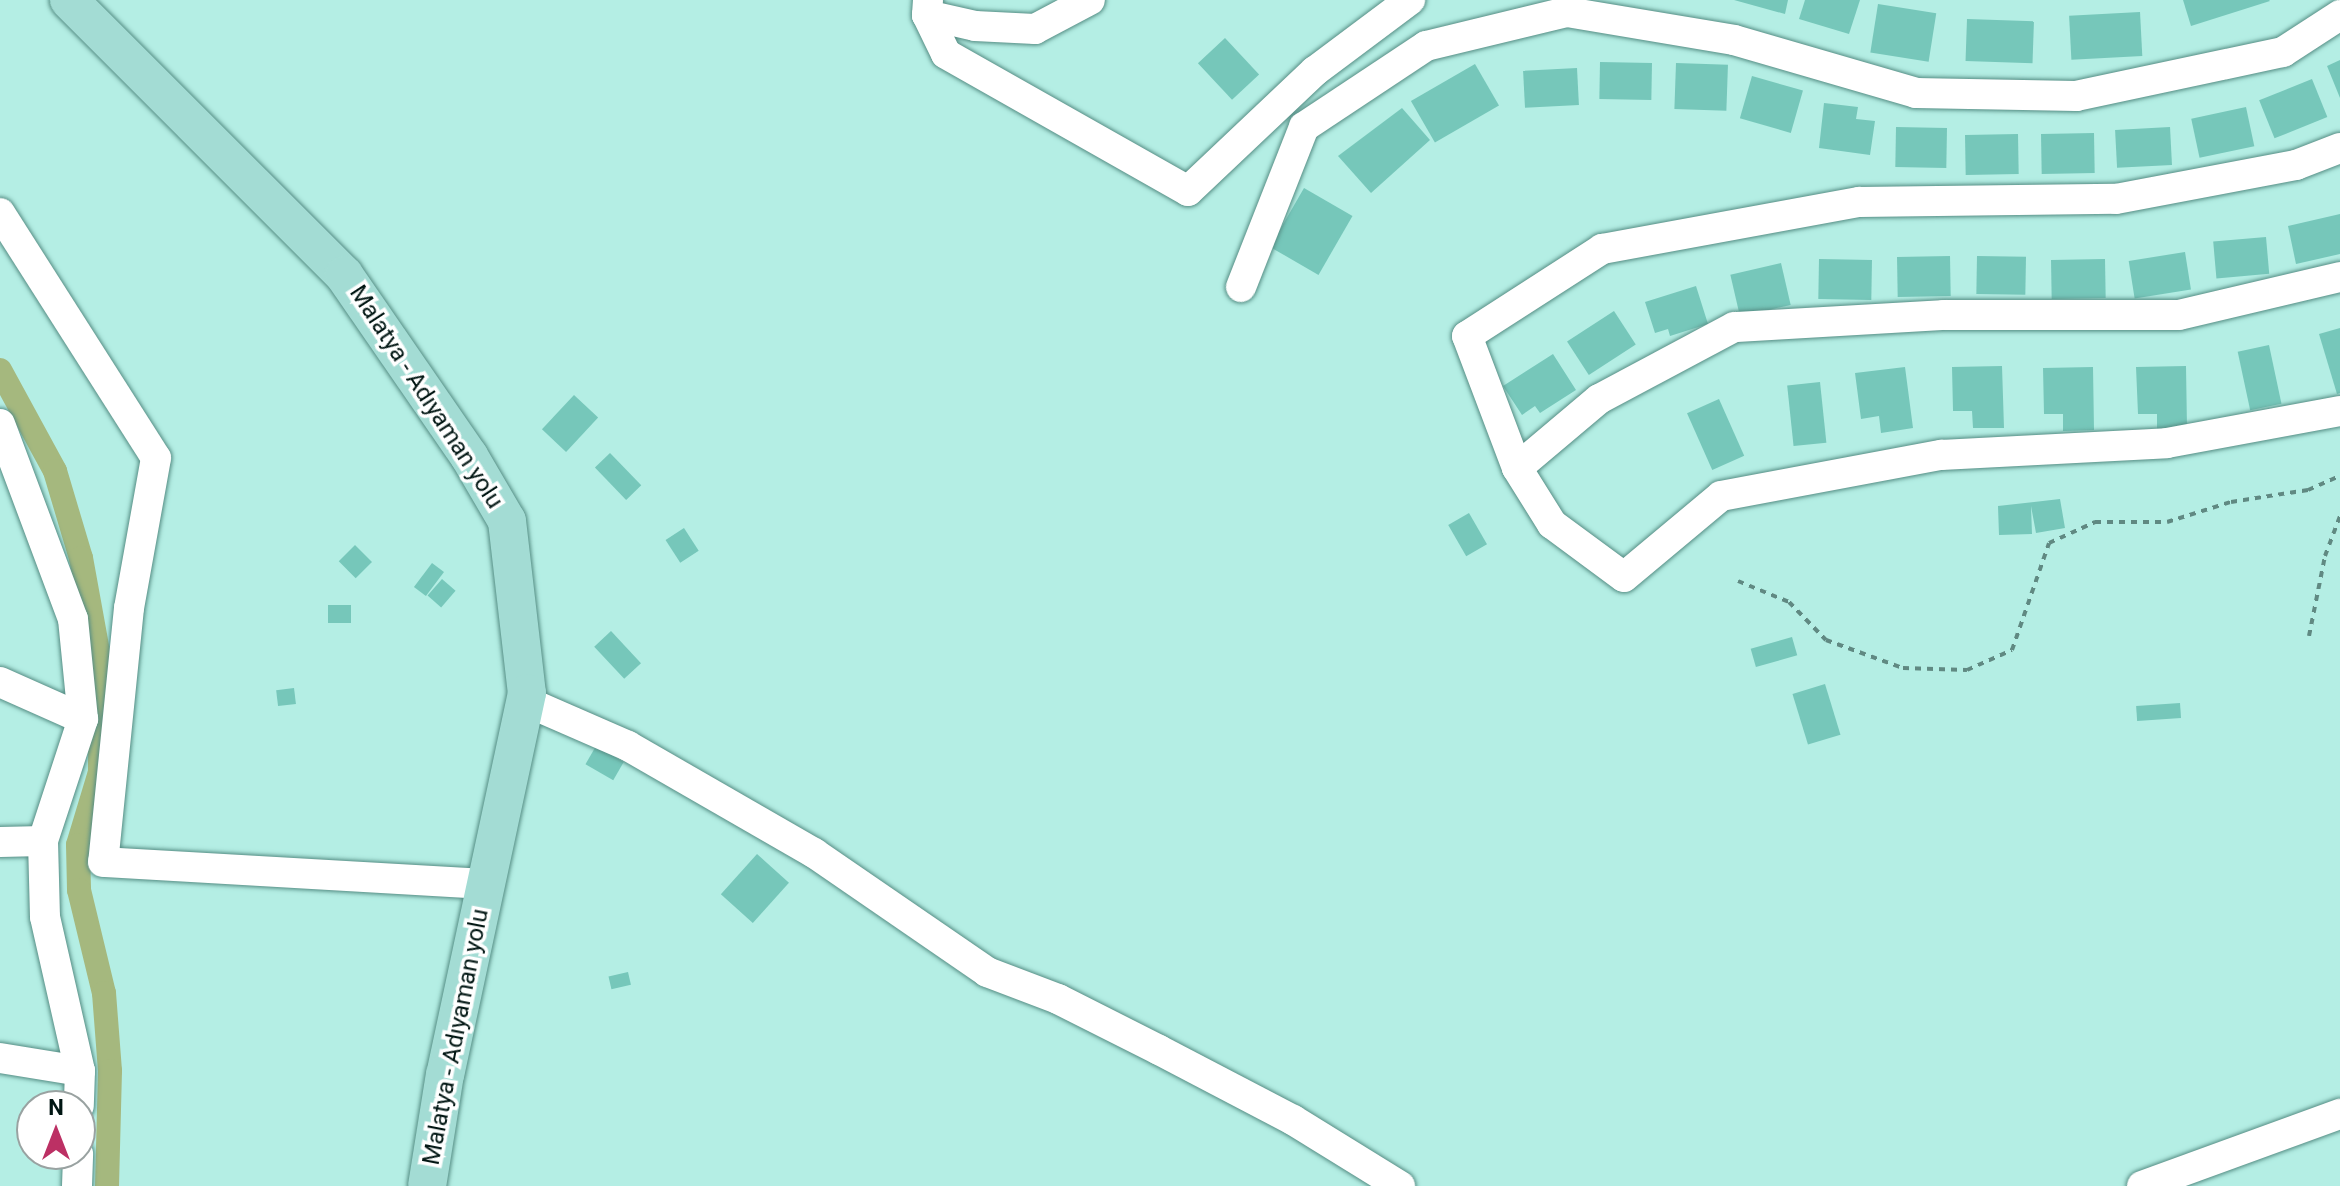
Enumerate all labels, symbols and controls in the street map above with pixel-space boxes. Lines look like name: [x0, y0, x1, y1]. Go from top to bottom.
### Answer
street label: Malatya - Adıyaman yolu: [343, 280, 509, 514]
street label: Malatya - Adıyaman yolu: [417, 907, 495, 1167]
north arrow: [16, 1090, 96, 1170]
text: N: [48, 1095, 64, 1120]

